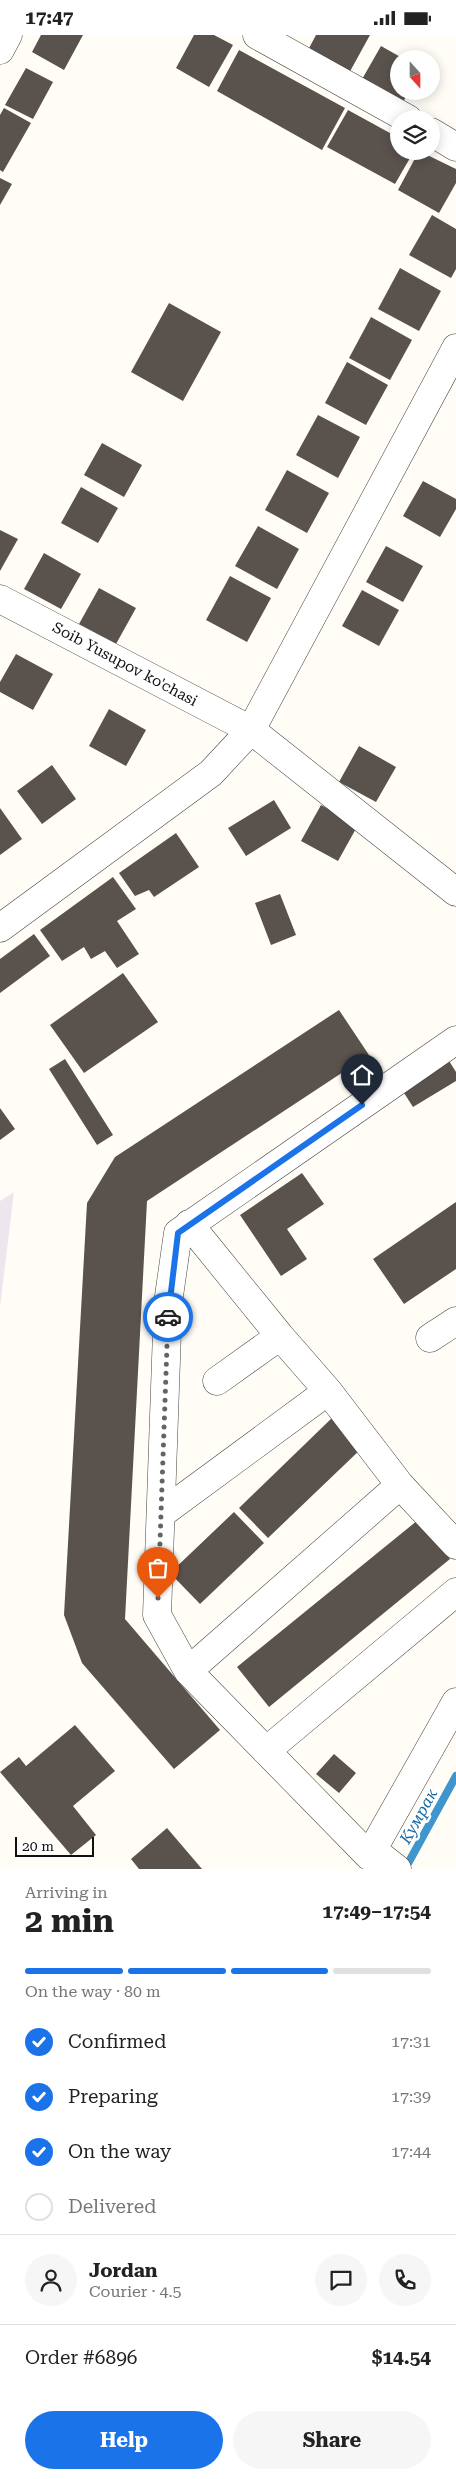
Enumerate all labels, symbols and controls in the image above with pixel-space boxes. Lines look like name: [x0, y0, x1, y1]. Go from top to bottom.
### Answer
text: 17:47: [25, 6, 74, 29]
north arrow: [390, 50, 440, 100]
map controls: [390, 50, 440, 160]
button: layers: [390, 110, 440, 160]
street label: Soib Yusupov ko'chasi: [49, 618, 201, 710]
pin: [341, 1054, 383, 1105]
icon: home: [348, 1061, 376, 1089]
courier: [143, 1292, 193, 1342]
icon: car: [154, 1303, 182, 1331]
pin: [137, 1547, 179, 1598]
icon: bag: [144, 1554, 172, 1582]
water label: Кумрак: [395, 1785, 441, 1848]
scale bar: [15, 1834, 94, 1857]
text: 20 m: [22, 1838, 54, 1854]
text: Arriving in: [25, 1883, 108, 1902]
text: 17:49–17:54: [322, 1900, 431, 1923]
text: 2 min: [25, 1902, 114, 1940]
text: On the way · 80 m: [25, 1982, 161, 2001]
icon: check: [25, 2028, 53, 2056]
text: Confirmed: [68, 2030, 166, 2053]
text: 17:31: [391, 2032, 431, 2051]
icon: check: [25, 2083, 53, 2111]
text: Preparing: [68, 2085, 158, 2108]
text: 17:39: [391, 2087, 431, 2106]
icon: check: [25, 2138, 53, 2166]
text: On the way: [68, 2140, 171, 2163]
text: 17:44: [391, 2142, 431, 2161]
text: Delivered: [68, 2195, 156, 2218]
button: person: [25, 2254, 77, 2306]
button: chat: [315, 2254, 367, 2306]
button: phone: [379, 2254, 431, 2306]
text: Jordan: [89, 2259, 158, 2282]
text: Courier · 4.5: [89, 2282, 182, 2301]
text: Order #6896: [25, 2346, 137, 2369]
text: $14.54: [372, 2346, 431, 2369]
button: Help: [25, 2411, 223, 2469]
button: Share: [233, 2411, 431, 2469]

